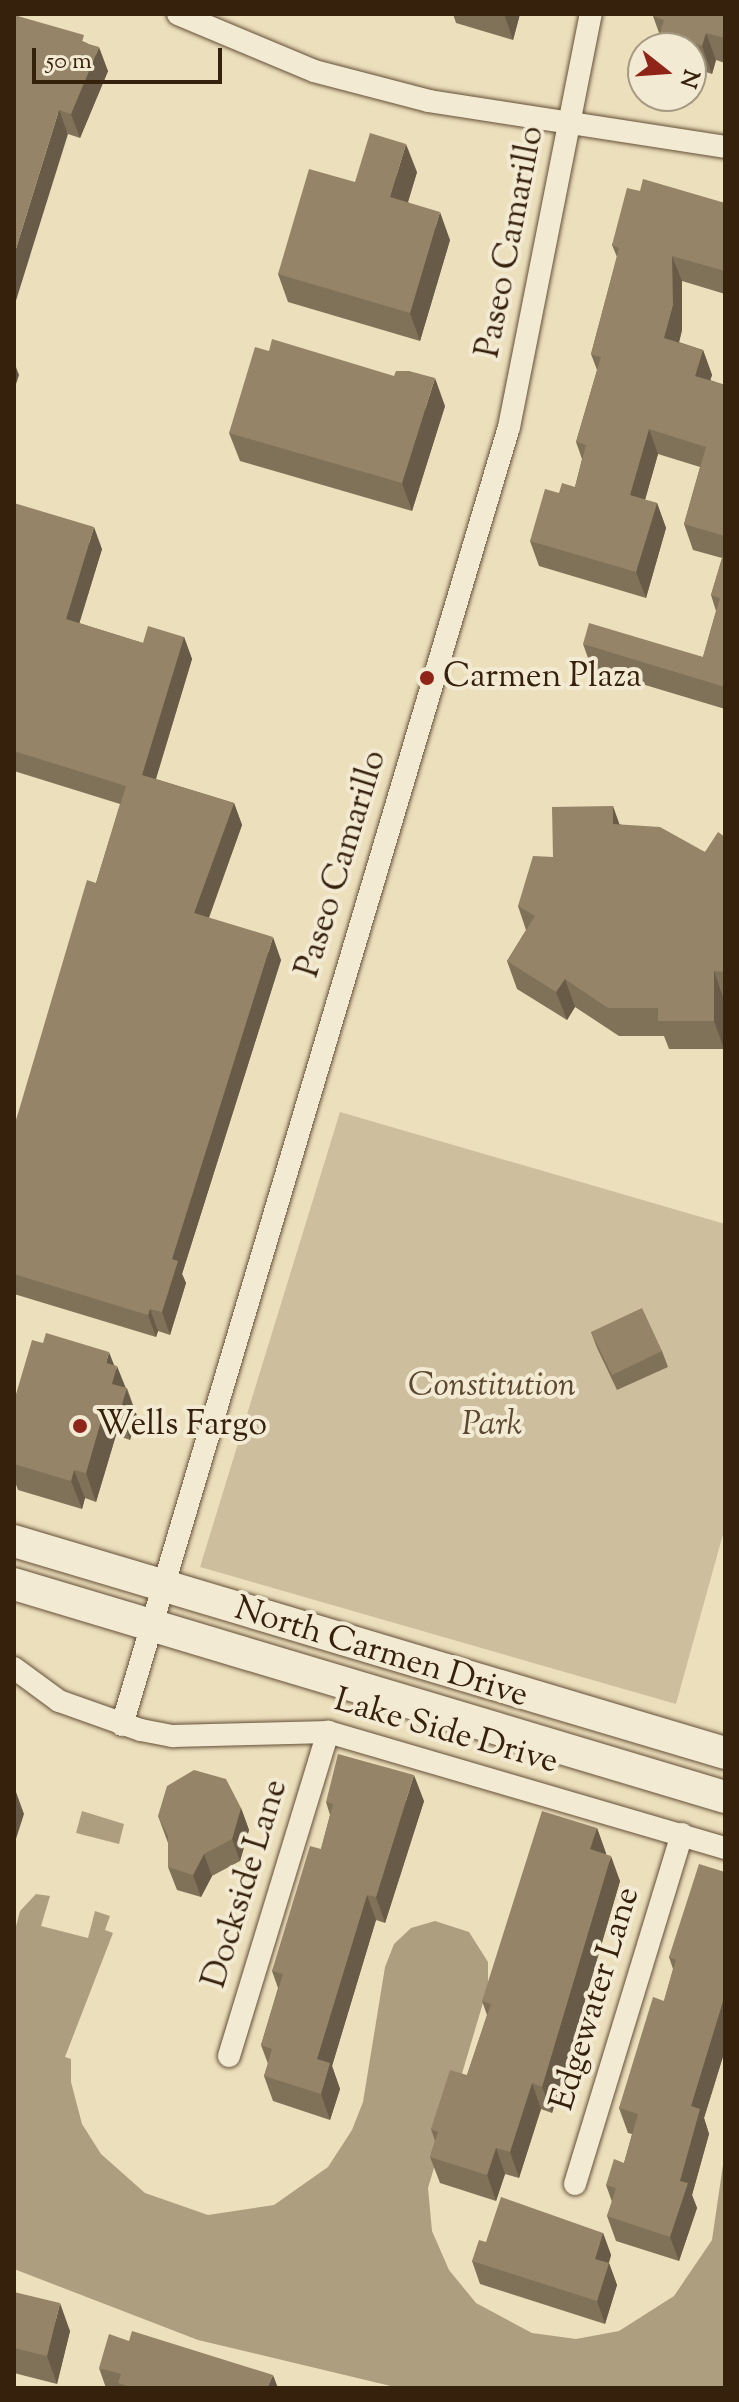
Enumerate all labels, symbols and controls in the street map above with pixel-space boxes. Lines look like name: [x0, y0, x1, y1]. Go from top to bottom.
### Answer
scale bar: [36, 32, 226, 82]
north arrow: [627, 32, 707, 112]
text: 50 m: [46, 45, 92, 79]
text: N: [670, 65, 706, 92]
street label: Paseo Camarillo: [469, 123, 553, 361]
place label: Carmen Plaza: [443, 658, 642, 698]
marker: Carmen Plaza: [418, 669, 436, 687]
street label: Paseo Camarillo: [288, 746, 396, 982]
park label: Constitution Park: [408, 1366, 576, 1446]
place label: Wells Fargo: [96, 1406, 267, 1446]
marker: Wells Fargo: [71, 1417, 89, 1435]
street label: North Carmen Drive: [229, 1589, 533, 1717]
street label: Lake Side Drive: [330, 1681, 562, 1783]
street label: Dockside Lane: [195, 1775, 297, 1993]
street label: Edgewater Lane: [543, 1883, 649, 2115]

